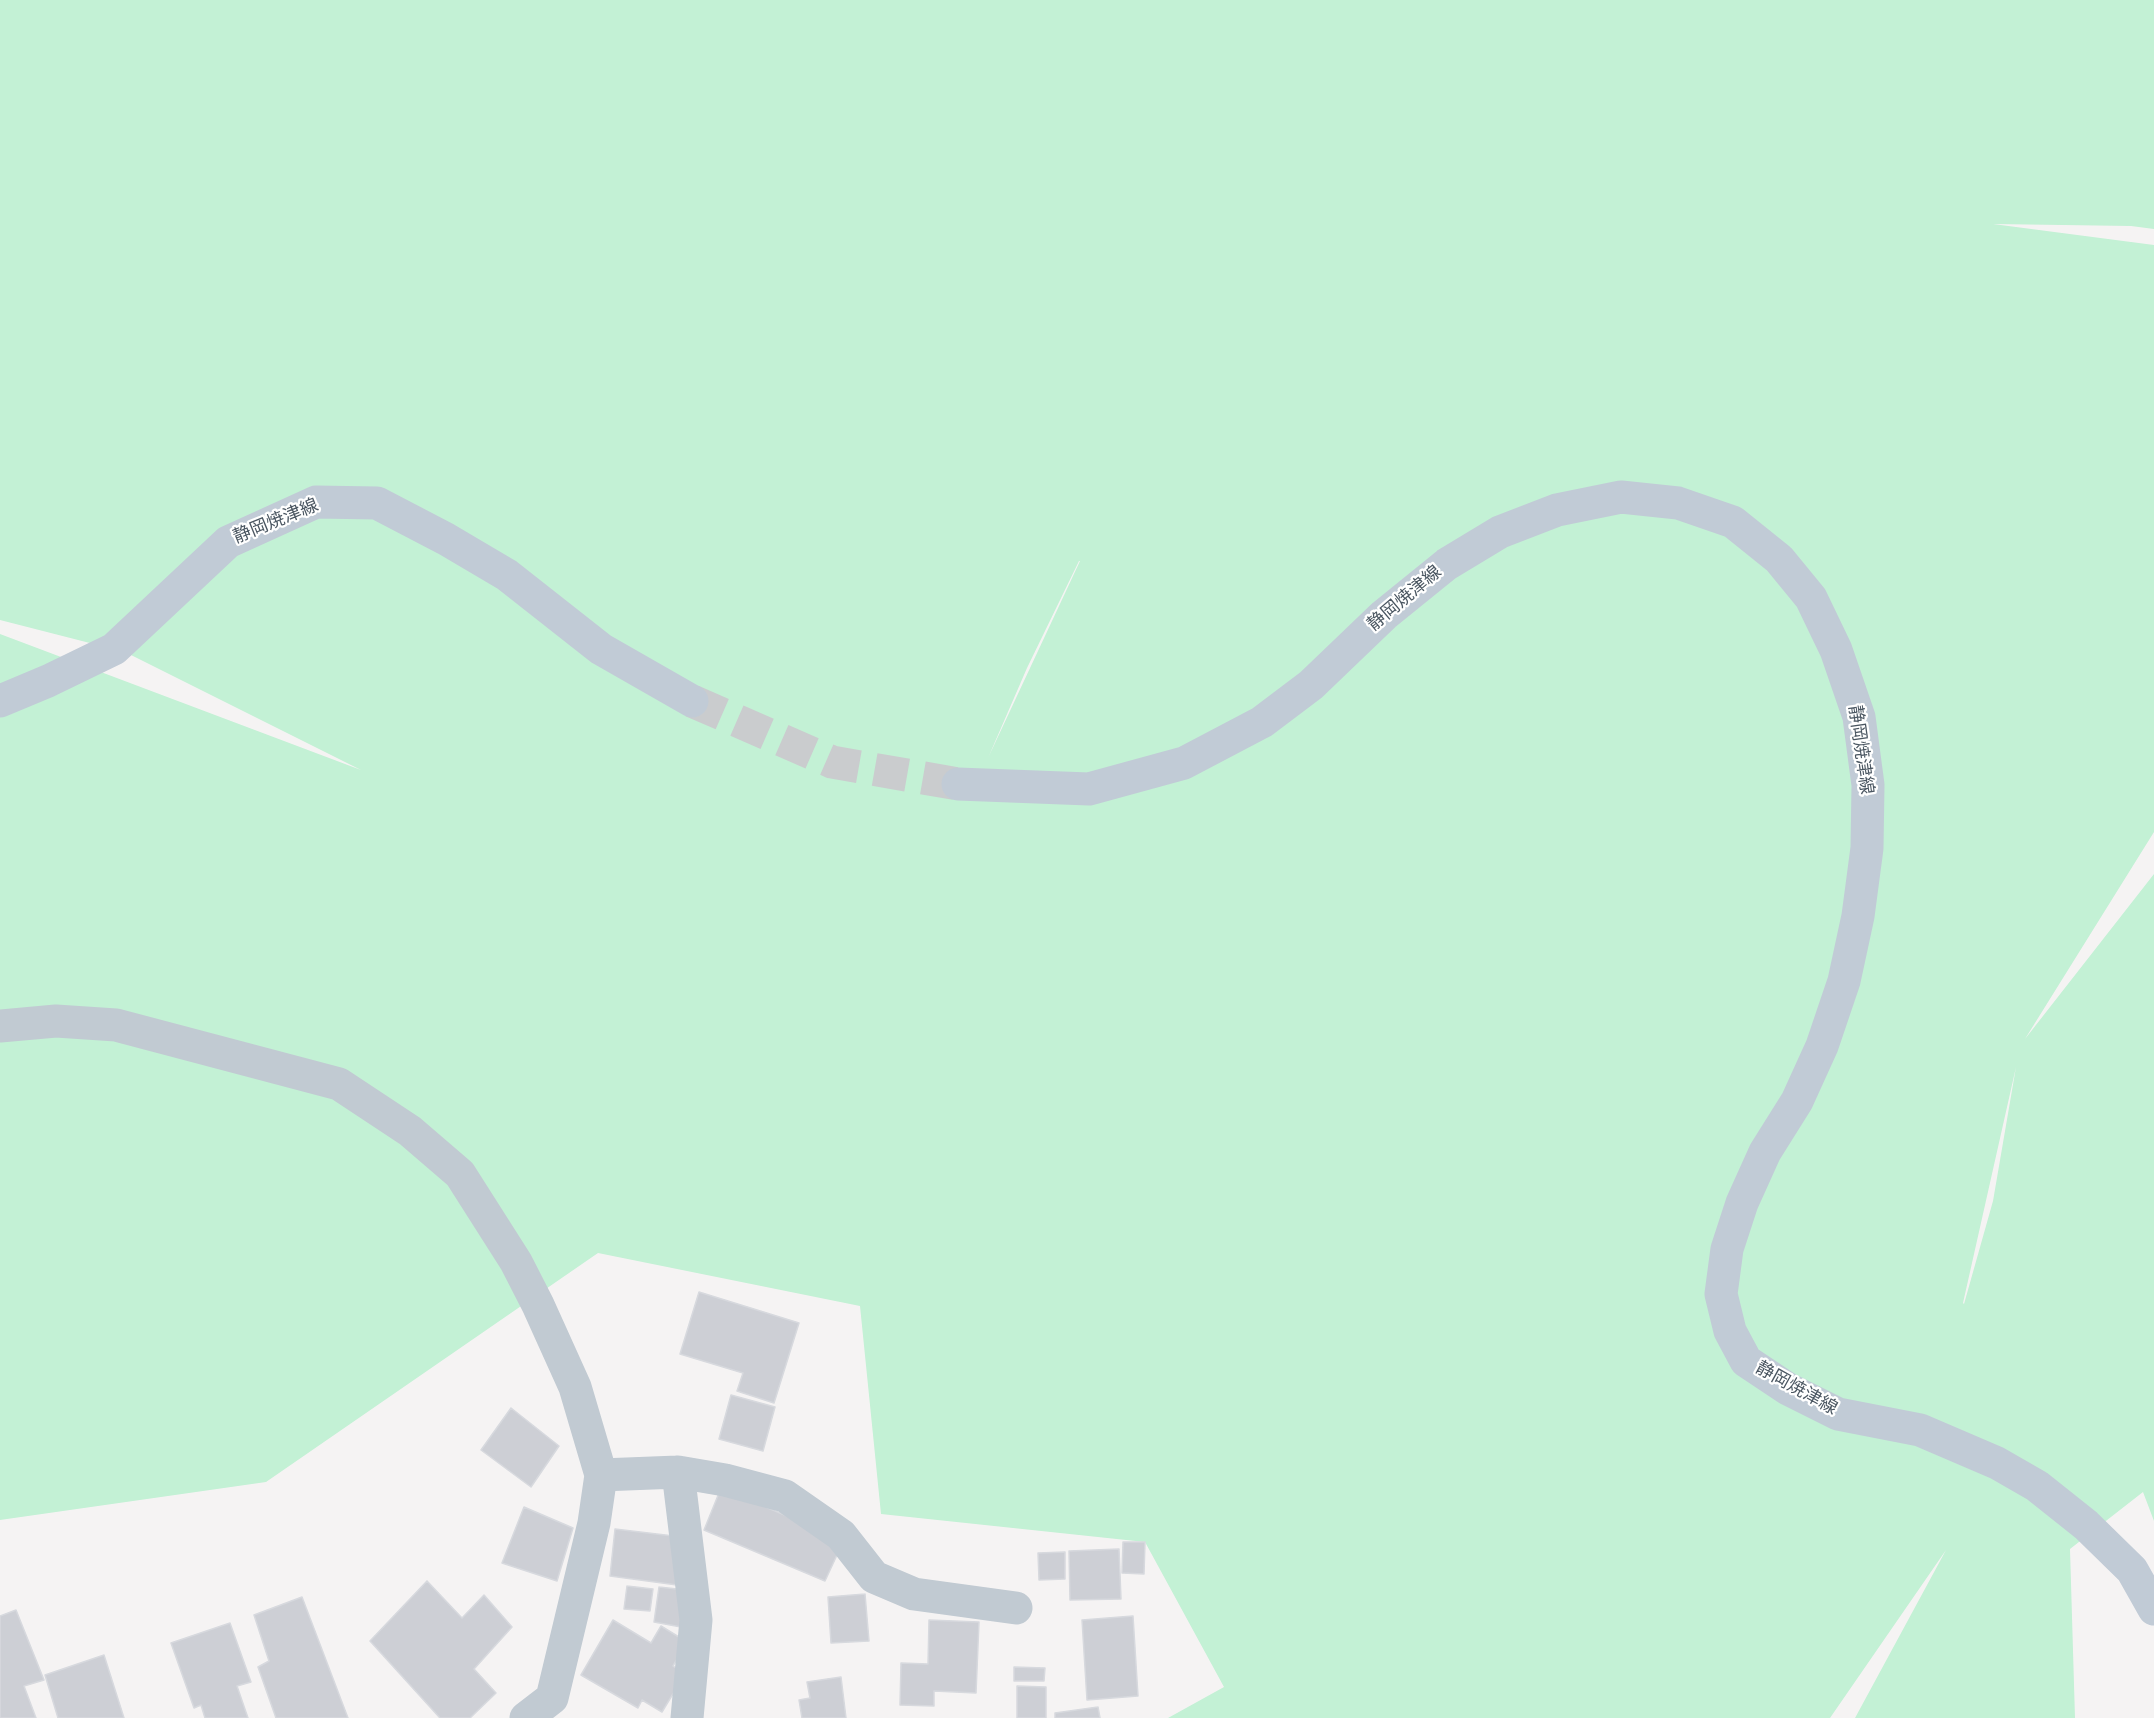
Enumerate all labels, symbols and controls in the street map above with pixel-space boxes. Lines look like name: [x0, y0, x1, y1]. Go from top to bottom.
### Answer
street label: 静岡焼津線: [230, 495, 322, 549]
street label: 静岡焼津線: [1364, 562, 1446, 636]
street label: 静岡焼津線: [1843, 704, 1877, 796]
street label: 静岡焼津線: [1751, 1358, 1841, 1420]

